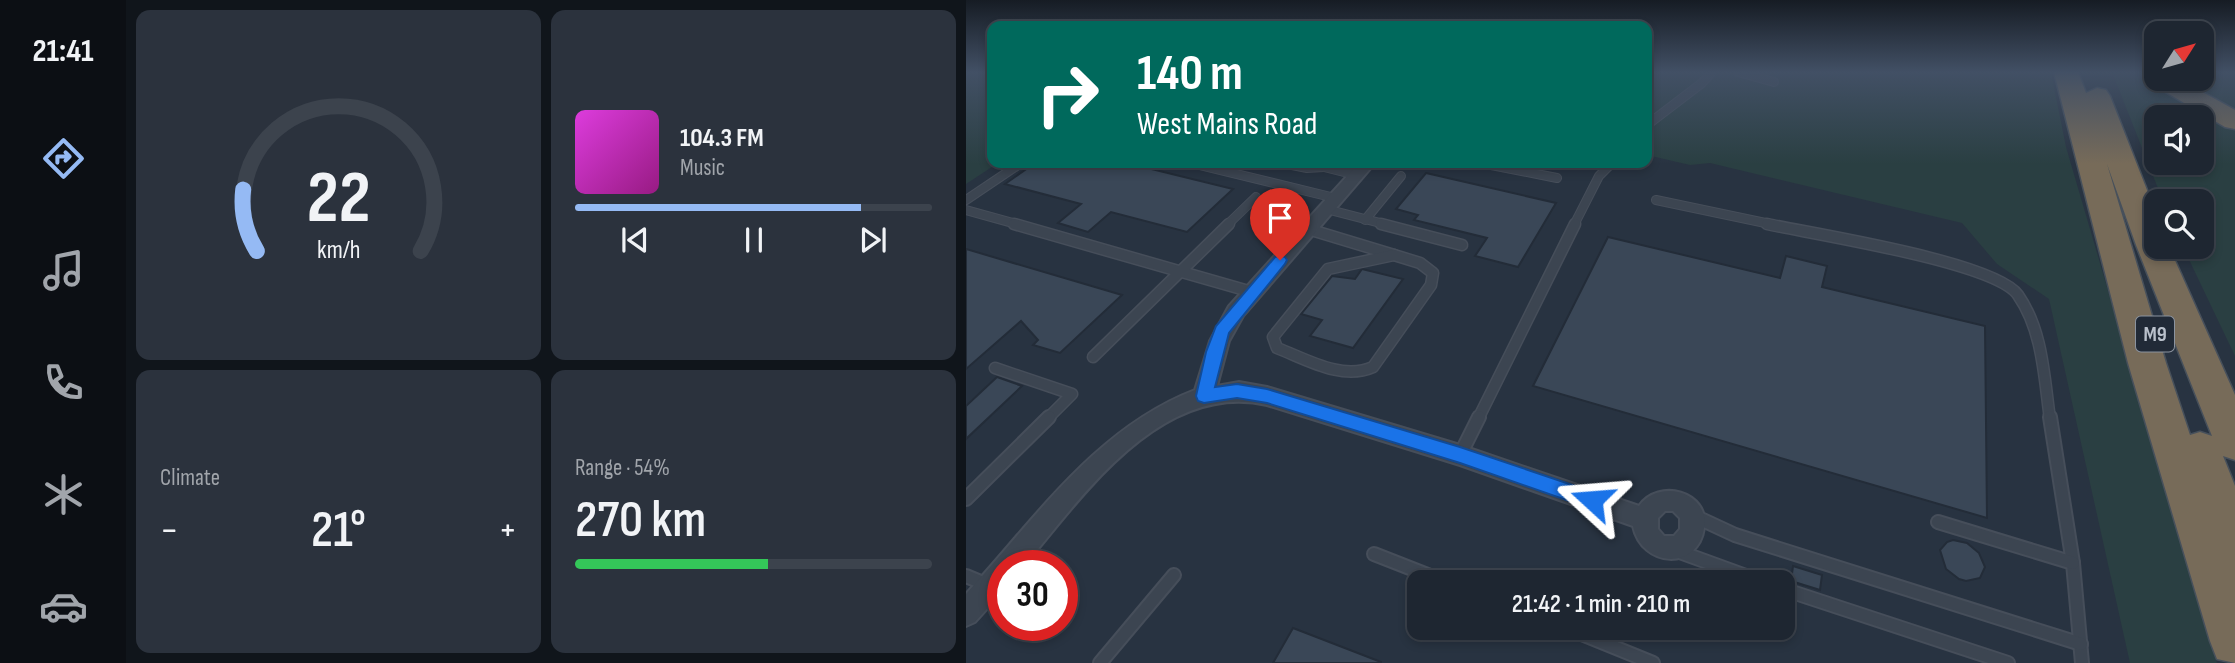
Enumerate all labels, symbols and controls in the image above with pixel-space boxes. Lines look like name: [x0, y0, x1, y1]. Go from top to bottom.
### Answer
north arrow: [2144, 21, 2214, 91]
map controls: [2144, 21, 2214, 259]
text: 21:41: [32, 32, 94, 71]
text: 140 m: [1137, 45, 1243, 104]
icon: right: [1022, 49, 1113, 140]
text: West Mains Road: [1137, 105, 1317, 144]
button: sound: [2144, 105, 2214, 175]
text: 104.3 FM: [680, 123, 764, 154]
icon: directions: [39, 134, 88, 183]
text: Music: [680, 154, 725, 182]
text: 22: [307, 155, 370, 243]
pin: [1250, 188, 1310, 260]
button: search: [2144, 189, 2214, 259]
icon: arrive: [1261, 199, 1299, 237]
icon: previous: [616, 221, 654, 259]
icon: pause: [735, 221, 773, 259]
icon: next: [854, 221, 892, 259]
text: km/h: [317, 235, 360, 266]
icon: music: [39, 246, 88, 295]
road number: M9: [2136, 316, 2174, 352]
icon: phone: [39, 358, 88, 407]
text: Range · 54%: [575, 454, 670, 482]
position arrow: [1555, 463, 1629, 537]
text: Climate: [160, 464, 220, 492]
icon: climate: [39, 470, 88, 519]
text: 270 km: [575, 489, 706, 552]
text: 21°: [311, 499, 366, 562]
text: −: [160, 508, 179, 553]
text: +: [498, 508, 517, 553]
speed limit sign: 30: [987, 550, 1078, 641]
icon: car: [39, 582, 88, 631]
text: 21:42 · 1 min · 210 m: [1512, 589, 1690, 620]

